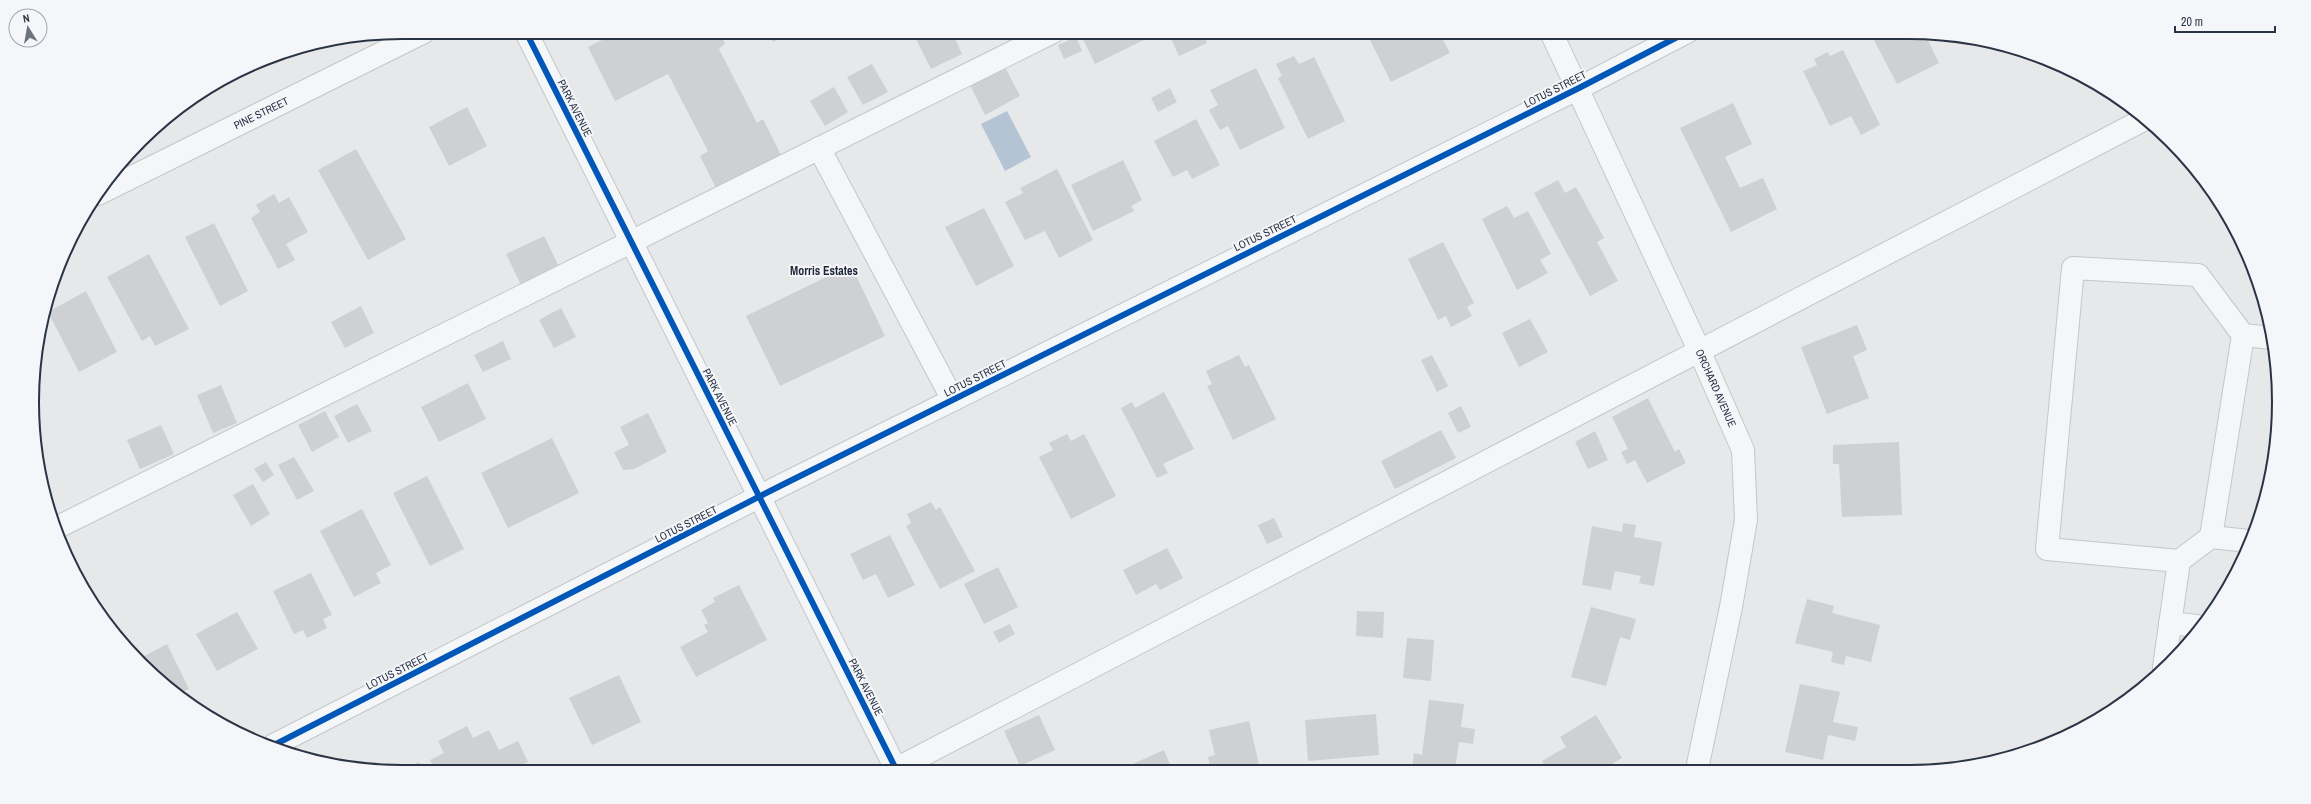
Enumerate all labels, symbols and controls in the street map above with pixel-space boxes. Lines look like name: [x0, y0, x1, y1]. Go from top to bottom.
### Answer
north arrow: [8, 8, 48, 48]
scale bar: [2175, 8, 2275, 34]
text: N: [22, 11, 31, 26]
text: 20 m: [2181, 14, 2203, 30]
street label: LOTUS STREET: [1521, 67, 1589, 111]
street label: PARK AVENUE: [555, 77, 595, 139]
street label: PINE STREET: [231, 94, 291, 132]
street label: LOTUS STREET: [1231, 212, 1299, 254]
district label: Morris Estates: [790, 263, 858, 279]
street label: ORCHARD AVENUE: [1693, 347, 1739, 429]
street label: LOTUS STREET: [941, 356, 1009, 400]
street label: PARK AVENUE: [700, 366, 740, 428]
street label: LOTUS STREET: [652, 502, 720, 546]
street label: LOTUS STREET: [363, 649, 431, 693]
street label: PARK AVENUE: [846, 656, 886, 718]

